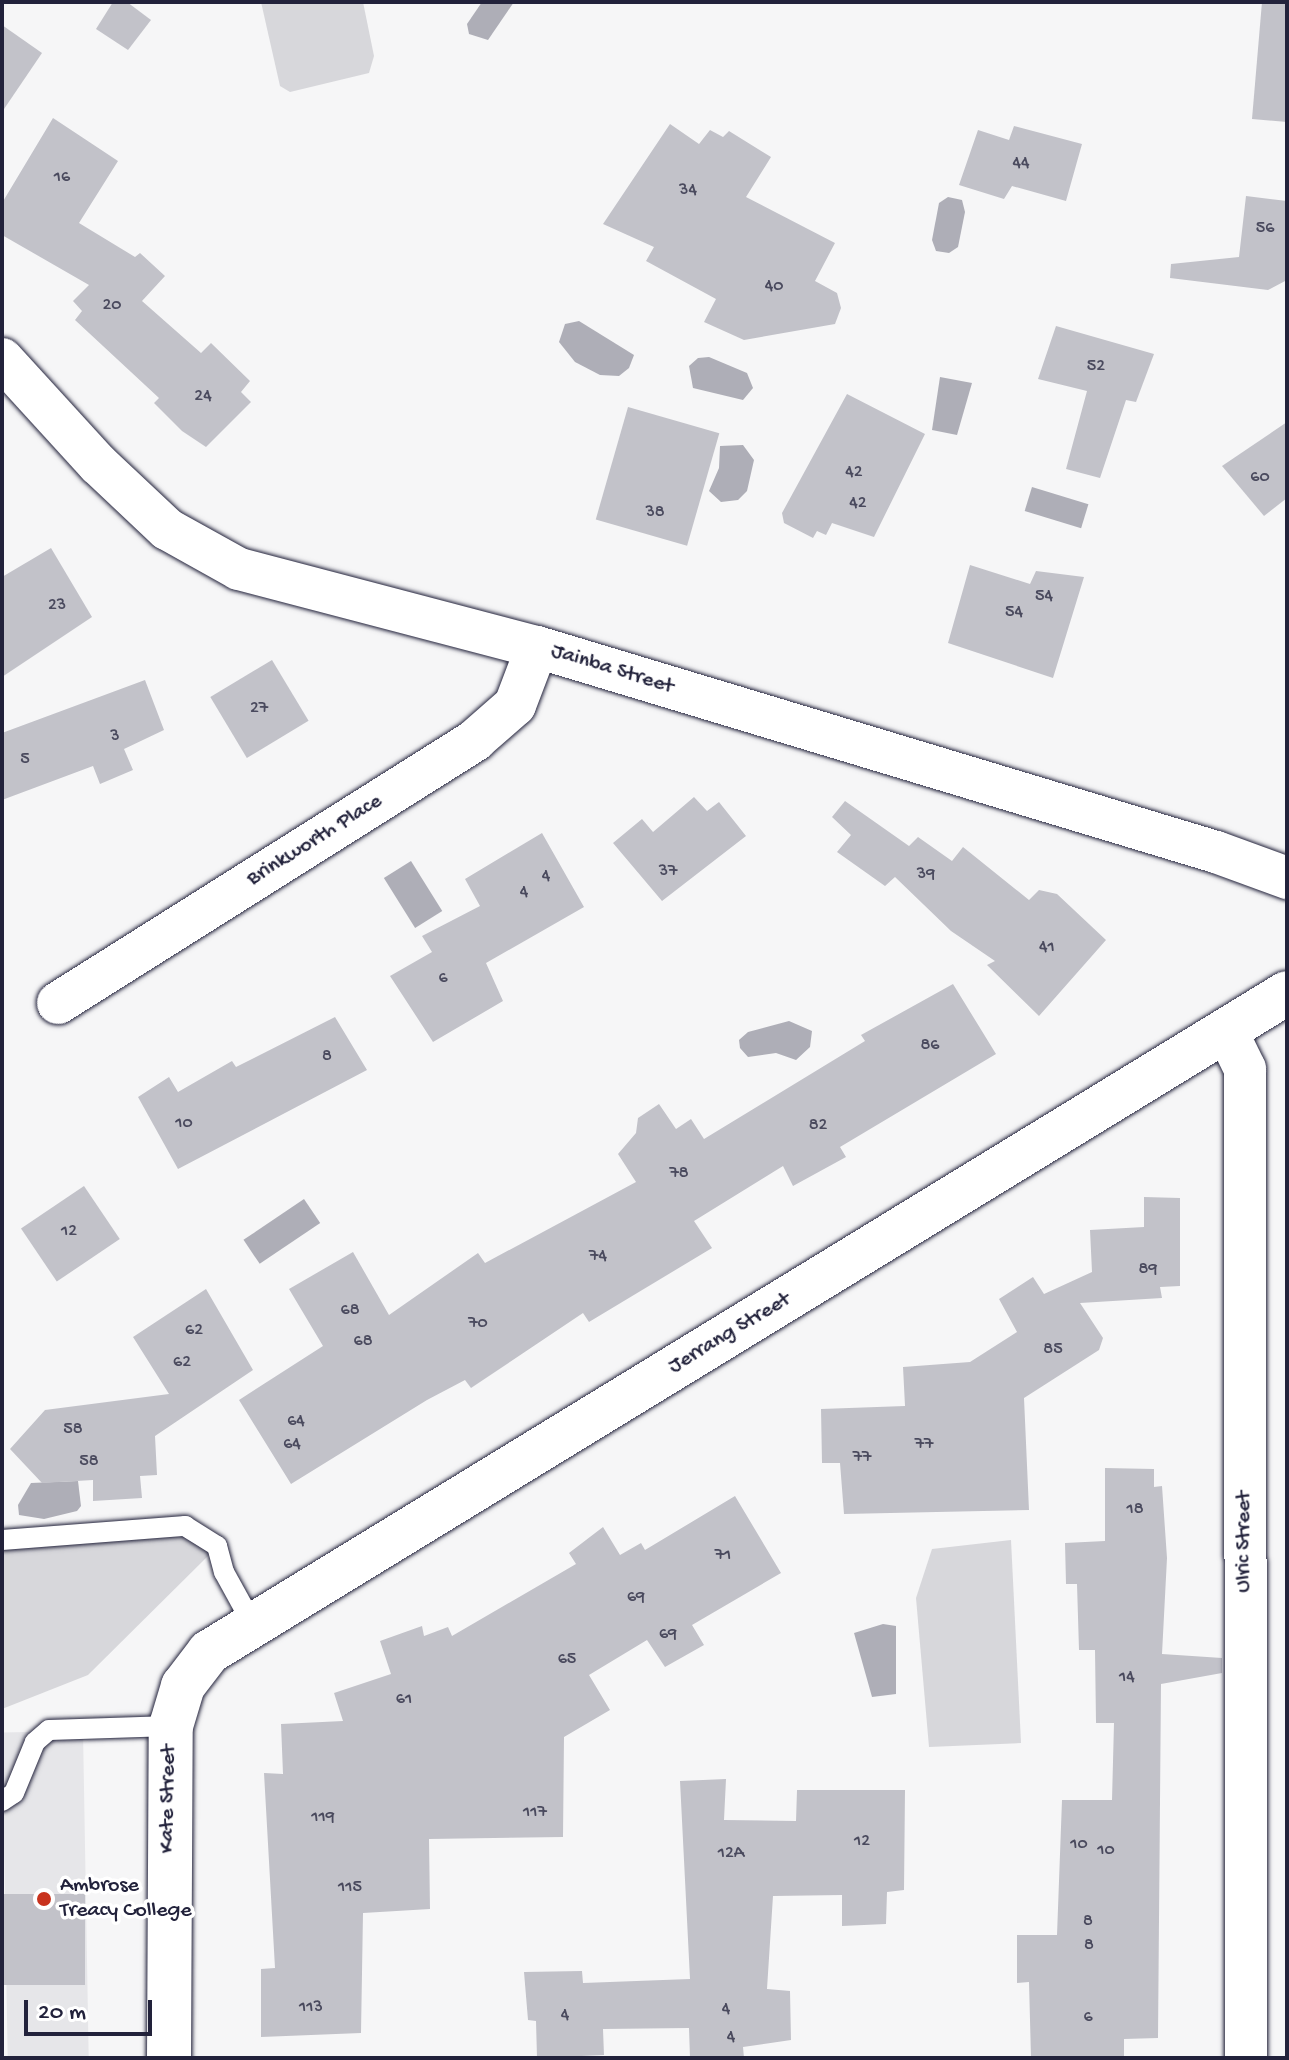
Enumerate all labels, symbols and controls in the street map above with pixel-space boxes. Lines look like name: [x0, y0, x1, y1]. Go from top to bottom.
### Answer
house number: 44: [1012, 153, 1030, 175]
house number: 16: [54, 167, 70, 189]
house number: 34: [679, 180, 697, 202]
house number: 56: [1256, 218, 1274, 240]
house number: 40: [765, 276, 783, 298]
house number: 20: [102, 295, 122, 317]
house number: 52: [1087, 356, 1105, 378]
house number: 24: [194, 386, 212, 408]
house number: 42: [845, 462, 863, 484]
house number: 60: [1250, 467, 1270, 489]
house number: 42: [849, 493, 867, 515]
house number: 38: [645, 502, 665, 524]
house number: 54: [1035, 586, 1053, 608]
house number: 23: [48, 595, 66, 617]
house number: 54: [1005, 602, 1023, 624]
street label: Jainba Street: [548, 639, 676, 701]
house number: 27: [250, 698, 268, 720]
house number: 3: [110, 726, 120, 748]
house number: 5: [20, 749, 30, 771]
street label: Brinkworth Place: [243, 789, 387, 893]
house number: 37: [659, 861, 677, 883]
house number: 39: [917, 864, 935, 886]
house number: 4: [542, 866, 550, 888]
house number: 4: [520, 882, 528, 904]
house number: 41: [1039, 937, 1055, 959]
house number: 6: [438, 968, 448, 990]
house number: 86: [921, 1035, 939, 1057]
house number: 8: [322, 1046, 332, 1068]
house number: 10: [175, 1113, 193, 1135]
house number: 82: [809, 1115, 827, 1137]
house number: 78: [669, 1163, 689, 1185]
house number: 12: [61, 1221, 77, 1243]
house number: 74: [589, 1246, 607, 1268]
house number: 89: [1139, 1259, 1157, 1281]
street label: Jerrang Street: [664, 1287, 796, 1381]
house number: 68: [341, 1300, 359, 1322]
house number: 70: [468, 1313, 488, 1335]
house number: 62: [185, 1320, 203, 1342]
house number: 68: [354, 1331, 372, 1353]
house number: 85: [1043, 1339, 1063, 1361]
house number: 62: [173, 1352, 191, 1374]
house number: 64: [287, 1411, 305, 1433]
house number: 58: [63, 1419, 83, 1441]
house number: 64: [283, 1434, 301, 1456]
house number: 77: [915, 1434, 933, 1456]
house number: 77: [853, 1447, 871, 1469]
house number: 58: [79, 1451, 99, 1473]
street label: Ulric Street: [1232, 1491, 1258, 1593]
house number: 18: [1126, 1499, 1144, 1521]
house number: 71: [715, 1545, 731, 1567]
house number: 69: [627, 1587, 645, 1609]
house number: 69: [659, 1624, 677, 1646]
house number: 65: [558, 1649, 576, 1671]
house number: 14: [1119, 1667, 1135, 1689]
house number: 61: [396, 1689, 412, 1711]
street label: Kate Street: [155, 1745, 183, 1853]
house number: 117: [523, 1802, 547, 1824]
house number: 119: [311, 1807, 335, 1829]
house number: 12: [854, 1831, 870, 1853]
house number: 10: [1070, 1834, 1088, 1856]
house number: 10: [1097, 1840, 1115, 1862]
house number: 12A: [718, 1843, 744, 1865]
place label: Ambrose Treacy College: [60, 1873, 192, 1924]
house number: 115: [338, 1877, 362, 1899]
marker: Ambrose Treacy College: [35, 1890, 53, 1908]
house number: 8: [1083, 1911, 1093, 1933]
house number: 8: [1084, 1935, 1094, 1957]
scale bar: [28, 1984, 156, 2034]
house number: 113: [299, 1997, 323, 2019]
text: 20 m: [38, 1999, 86, 2028]
house number: 4: [722, 1999, 730, 2021]
house number: 4: [561, 2005, 569, 2027]
house number: 6: [1083, 2007, 1093, 2029]
house number: 4: [727, 2027, 735, 2049]

